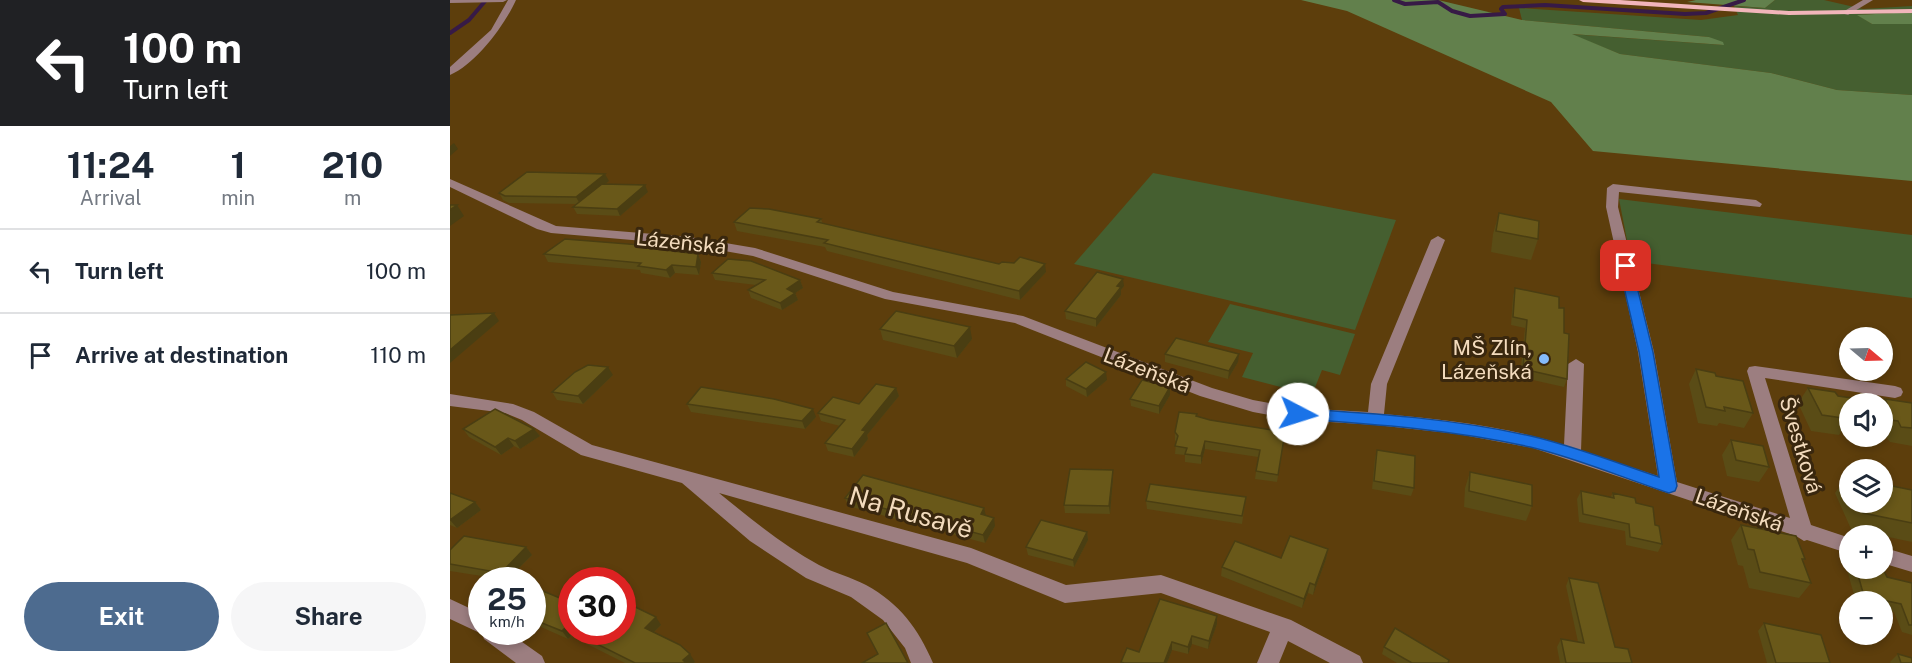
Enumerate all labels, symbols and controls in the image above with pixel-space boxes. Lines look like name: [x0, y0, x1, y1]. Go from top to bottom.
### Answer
text: 100 m: [123, 23, 242, 72]
icon: left: [24, 24, 102, 102]
text: Turn left: [123, 73, 229, 105]
text: 11:24: [67, 144, 154, 186]
text: 1: [230, 144, 246, 186]
text: 210: [322, 144, 383, 186]
text: Arrival: [80, 186, 141, 210]
text: min: [221, 186, 255, 210]
text: m: [344, 186, 361, 210]
street label: Lázeňská: [634, 225, 728, 259]
pin: [1600, 240, 1651, 291]
icon: arrive: [1609, 249, 1642, 282]
icon: left: [24, 255, 57, 288]
text: Turn left: [75, 258, 164, 284]
text: 100 m: [366, 258, 426, 284]
north arrow: [1839, 327, 1893, 381]
map controls: [1839, 327, 1893, 645]
place label: MŠ Zlín, Lázeňská: [1441, 335, 1532, 384]
icon: arrive: [24, 339, 57, 372]
text: Arrive at destination: [75, 342, 288, 368]
text: 110 m: [370, 342, 426, 368]
street label: Lázeňská: [1100, 342, 1194, 398]
marker: MŠ Zlín, Lázeňská: [1537, 352, 1551, 366]
position arrow: [1266, 382, 1330, 446]
button: sound: [1839, 393, 1893, 447]
street label: Švestková: [1774, 394, 1828, 496]
button: layers: [1839, 459, 1893, 513]
street label: Na Rusavě: [846, 480, 976, 544]
street label: Lázeňská: [1692, 483, 1786, 537]
button: +: [1839, 525, 1893, 579]
speed limit sign: 30: [558, 567, 636, 645]
text: 25: [487, 581, 527, 617]
button: Exit: [24, 582, 219, 651]
button: Share: [231, 582, 426, 651]
button: −: [1839, 591, 1893, 645]
text: km/h: [489, 613, 525, 630]

